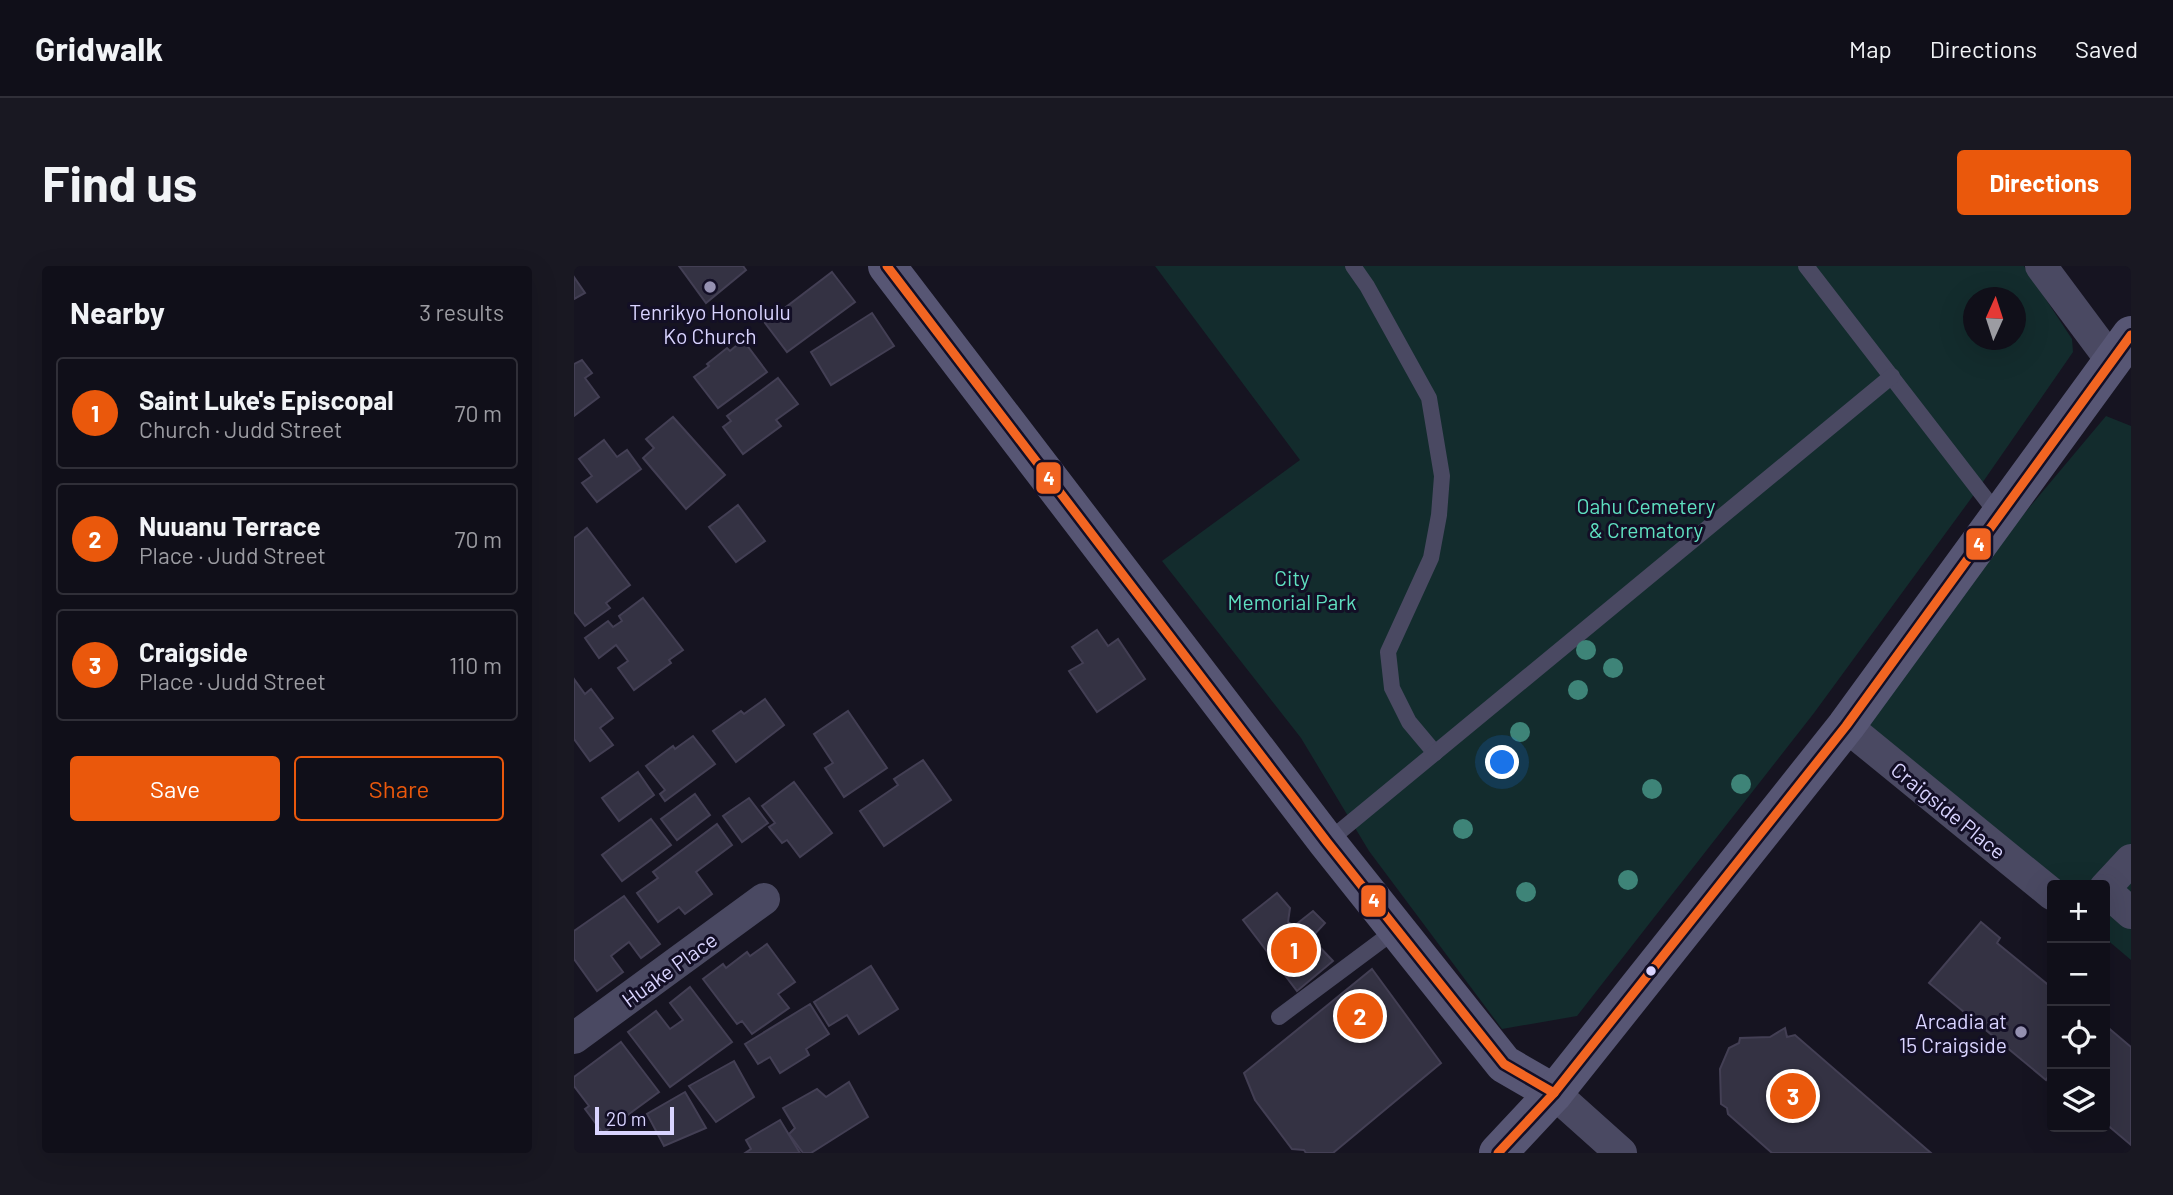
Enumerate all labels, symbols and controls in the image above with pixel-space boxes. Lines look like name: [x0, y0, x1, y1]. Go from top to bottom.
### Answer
text: Gridwalk: [35, 28, 163, 68]
text: Map: [1849, 34, 1892, 63]
text: Directions: [1930, 34, 2037, 63]
text: Saved: [2075, 34, 2138, 63]
button: Directions: [1957, 150, 2131, 215]
text: Find us: [42, 153, 197, 212]
marker: Tenrikyo Honolulu Ko Church: [702, 279, 718, 295]
north arrow: [1963, 287, 2026, 350]
text: Nearby: [70, 294, 165, 330]
text: 3 results: [419, 298, 504, 326]
place label: Tenrikyo Honolulu Ko Church: [629, 299, 791, 348]
text: Saint Luke's Episcopal: [139, 384, 394, 415]
text: 1: [91, 399, 99, 427]
text: 70 m: [455, 399, 502, 427]
text: Church · Judd Street: [139, 415, 342, 443]
line badge: 4: [1035, 461, 1062, 495]
text: 4: [1043, 466, 1055, 489]
park label: Oahu Cemetery & Crematory: [1576, 493, 1716, 542]
text: Nuuanu Terrace: [139, 510, 321, 541]
text: 2: [89, 525, 101, 553]
text: 70 m: [455, 525, 502, 553]
line badge: 4: [1965, 527, 1992, 561]
text: 4: [1973, 532, 1985, 555]
text: Place · Judd Street: [139, 541, 326, 569]
park label: City Memorial Park: [1228, 565, 1356, 614]
text: Craigside: [139, 636, 248, 667]
text: 3: [89, 651, 101, 679]
text: 110 m: [449, 651, 502, 679]
text: Place · Judd Street: [139, 667, 326, 695]
your location: [1485, 745, 1519, 779]
button: Save: [70, 756, 280, 821]
button: Share: [294, 756, 504, 821]
street label: Craigside Place: [1887, 756, 2011, 864]
map controls: [2047, 880, 2110, 1132]
button: +: [2047, 880, 2110, 943]
line badge: 4: [1360, 884, 1387, 918]
text: 4: [1368, 888, 1380, 911]
pin: 1: [1271, 924, 1317, 976]
street label: Huake Place: [617, 926, 721, 1012]
button: −: [2047, 943, 2110, 1006]
unlabelled marker: [1644, 964, 1658, 978]
pin: 2: [1337, 990, 1383, 1042]
button: locate: [2047, 1006, 2110, 1069]
place label: Arcadia at 15 Craigside: [1899, 1008, 2007, 1057]
marker: Arcadia at 15 Craigside: [2013, 1024, 2029, 1040]
button: layers: [2047, 1069, 2110, 1132]
pin: 3: [1770, 1070, 1816, 1122]
scale bar: [595, 1104, 674, 1136]
text: 20 m: [606, 1107, 646, 1130]

